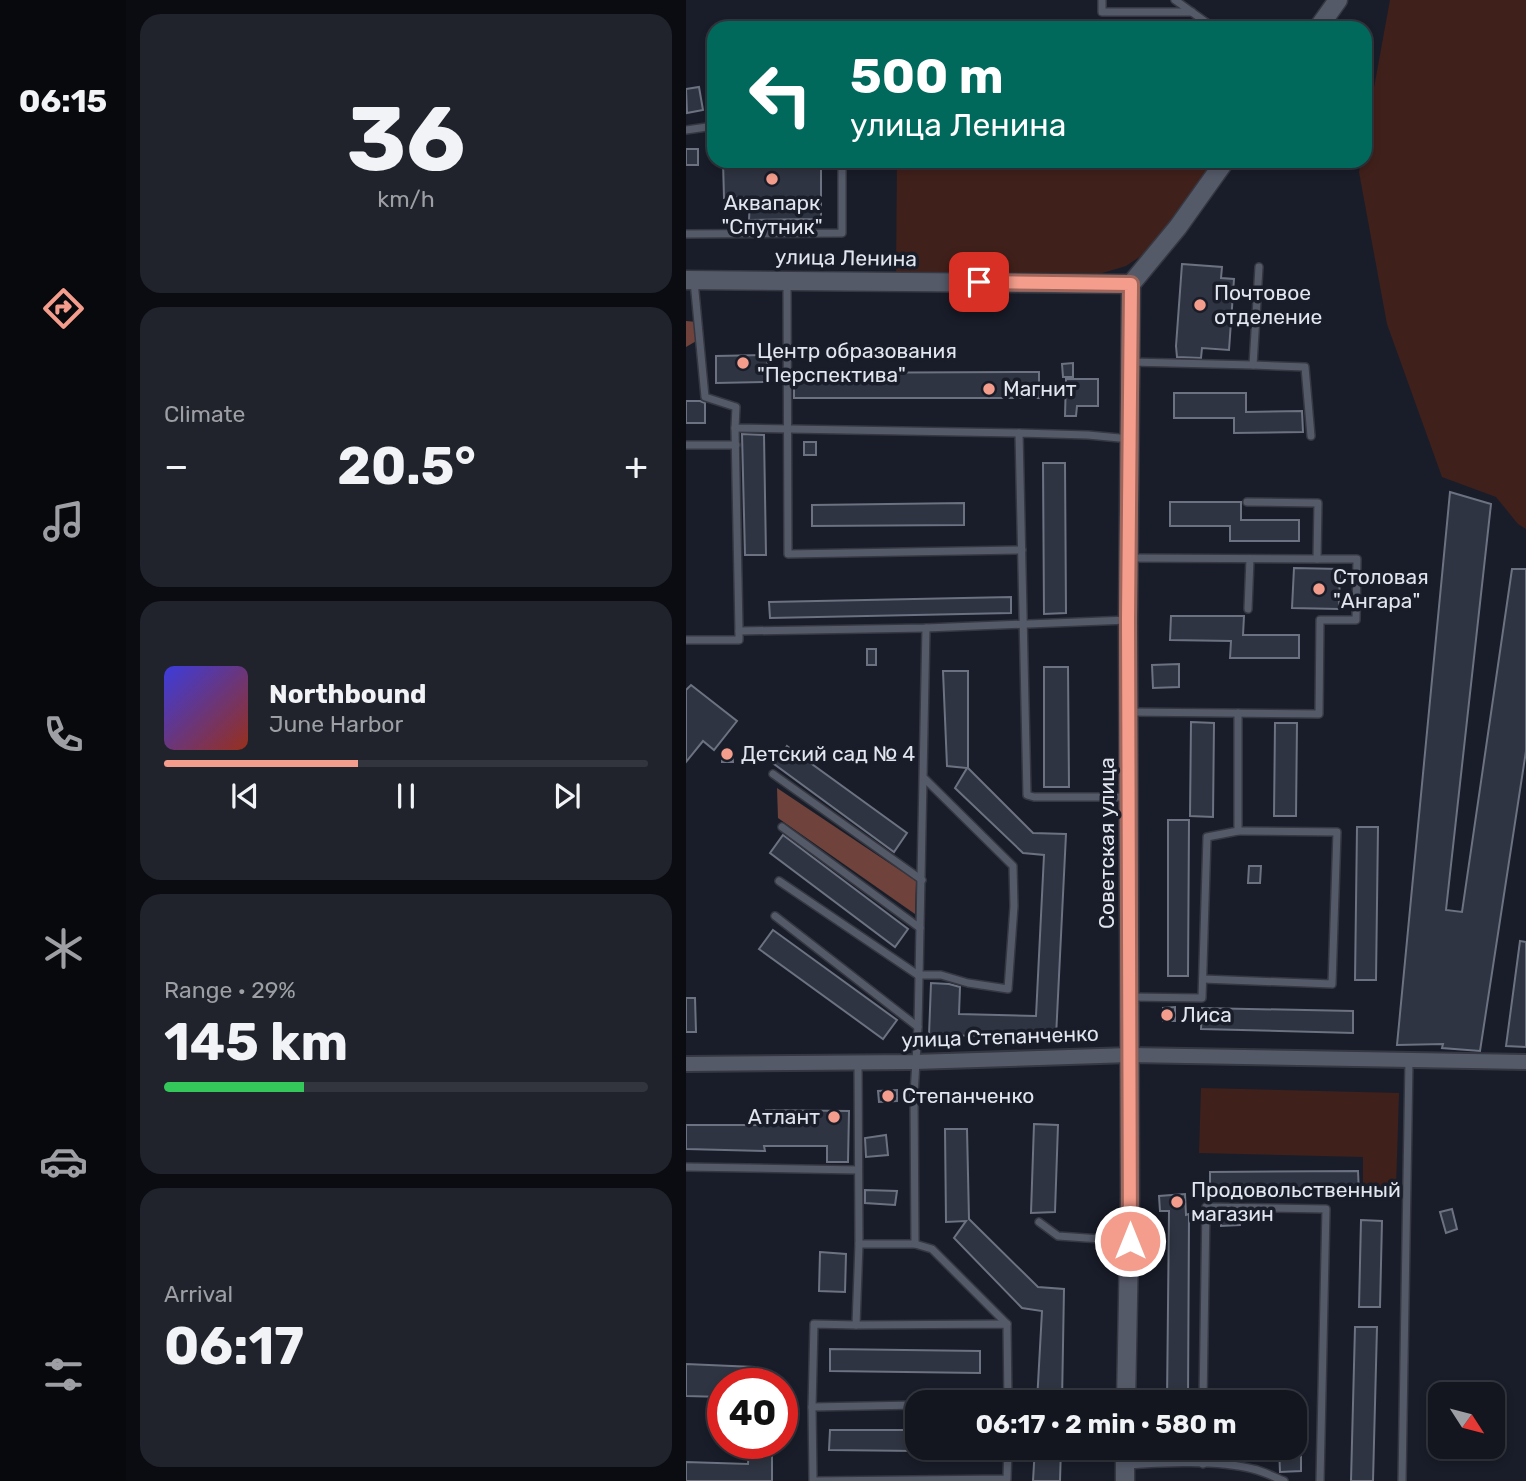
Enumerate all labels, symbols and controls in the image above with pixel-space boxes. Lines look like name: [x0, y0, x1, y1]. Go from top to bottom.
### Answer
text: 500 m: [850, 47, 1004, 105]
icon: left: [735, 49, 826, 140]
text: 06:15: [19, 82, 107, 120]
text: 36: [346, 85, 466, 193]
text: улица Ленина: [850, 106, 1067, 144]
marker: Аквапарк "Спутник": [764, 171, 780, 187]
text: km/h: [377, 185, 435, 213]
place label: Аквапарк "Спутник": [721, 190, 823, 239]
street label: улица Ленина: [775, 244, 917, 271]
pin: [949, 252, 1009, 312]
icon: arrive: [960, 263, 998, 301]
place label: Почтовое отделение: [1214, 280, 1322, 329]
icon: directions: [39, 284, 88, 333]
marker: Почтовое отделение: [1192, 297, 1208, 313]
place label: Центр образования "Перспектива": [757, 338, 957, 387]
marker: Центр образования "Перспектива": [735, 355, 751, 371]
place label: Магнит: [1003, 376, 1077, 401]
marker: Магнит: [981, 381, 997, 397]
text: Climate: [164, 400, 245, 428]
text: 20.5°: [337, 435, 476, 497]
text: −: [164, 443, 189, 489]
text: +: [624, 443, 648, 489]
icon: music: [39, 497, 88, 546]
place label: Столовая "Ангара": [1333, 564, 1429, 613]
marker: Столовая "Ангара": [1311, 581, 1327, 597]
text: Northbound: [269, 679, 427, 710]
icon: phone: [39, 710, 88, 759]
text: June Harbor: [269, 710, 403, 738]
place label: Детский сад № 4: [741, 741, 915, 766]
marker: Детский сад № 4: [719, 746, 735, 762]
street label: Советская улица: [1094, 757, 1119, 929]
icon: previous: [226, 777, 264, 815]
icon: pause: [387, 777, 425, 815]
icon: next: [548, 777, 586, 815]
icon: climate: [39, 924, 88, 973]
text: Range · 29%: [164, 976, 296, 1004]
place label: Лиса: [1181, 1002, 1232, 1027]
marker: Лиса: [1159, 1007, 1175, 1023]
text: 145 km: [164, 1011, 348, 1073]
street label: улица Степанченко: [901, 1021, 1099, 1052]
place label: Степанченко: [902, 1083, 1034, 1108]
marker: Степанченко: [880, 1088, 896, 1104]
place label: Атлант: [748, 1104, 820, 1129]
marker: Атлант: [826, 1109, 842, 1125]
icon: car: [39, 1137, 88, 1186]
place label: Продовольственный магазин: [1191, 1177, 1401, 1226]
marker: Продовольственный магазин: [1169, 1194, 1185, 1210]
position arrow: [1093, 1204, 1167, 1278]
text: Arrival: [164, 1280, 233, 1308]
text: 06:17: [164, 1315, 304, 1377]
icon: filters: [39, 1350, 88, 1399]
speed limit sign: 40: [707, 1368, 798, 1459]
north arrow: [1428, 1382, 1505, 1460]
map controls: [1428, 1382, 1505, 1459]
text: 06:17 · 2 min · 580 m: [975, 1409, 1237, 1440]

